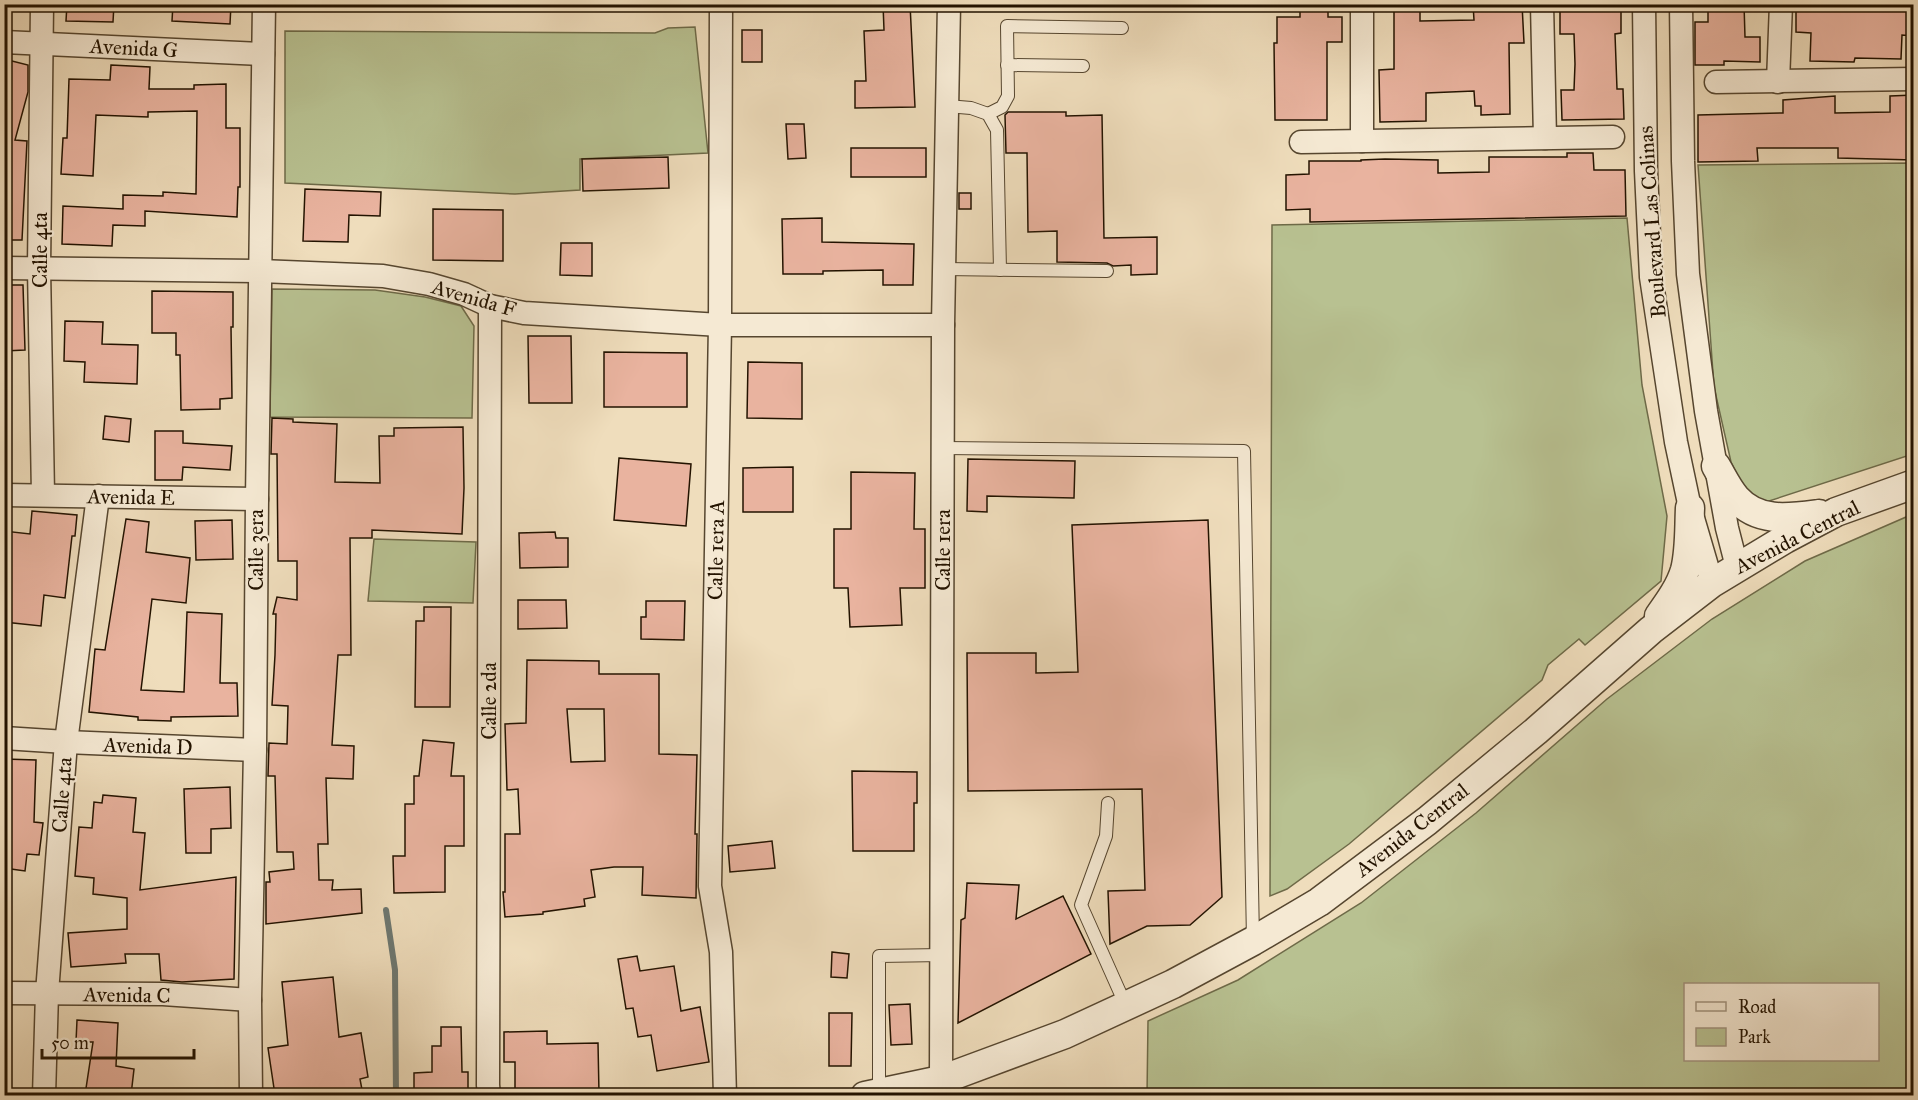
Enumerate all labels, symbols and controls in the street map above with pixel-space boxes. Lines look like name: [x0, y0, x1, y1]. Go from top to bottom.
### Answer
street label: Avenida G: [88, 33, 179, 63]
street label: Boulevard Las Colinas: [1632, 125, 1672, 319]
street label: Calle 4ta: [27, 212, 53, 288]
street label: Avenida F: [428, 273, 519, 323]
street label: Avenida E: [86, 483, 175, 511]
street label: Avenida Central: [1729, 494, 1864, 580]
street label: Calle 1era A: [702, 500, 730, 600]
street label: Calle 3era: [243, 509, 269, 591]
street label: Calle 1era: [930, 509, 956, 591]
street label: Calle 2da: [476, 662, 502, 740]
street label: Avenida D: [102, 731, 193, 761]
street label: Calle 4ta: [46, 756, 78, 834]
street label: Avenida Central: [1349, 777, 1474, 883]
street label: Avenida C: [82, 981, 171, 1009]
legend: [1684, 983, 1879, 1061]
text: Road: [1738, 996, 1776, 1018]
scale bar: [42, 1022, 194, 1060]
text: Park: [1738, 1026, 1771, 1048]
text: 50 m: [51, 1032, 89, 1054]

